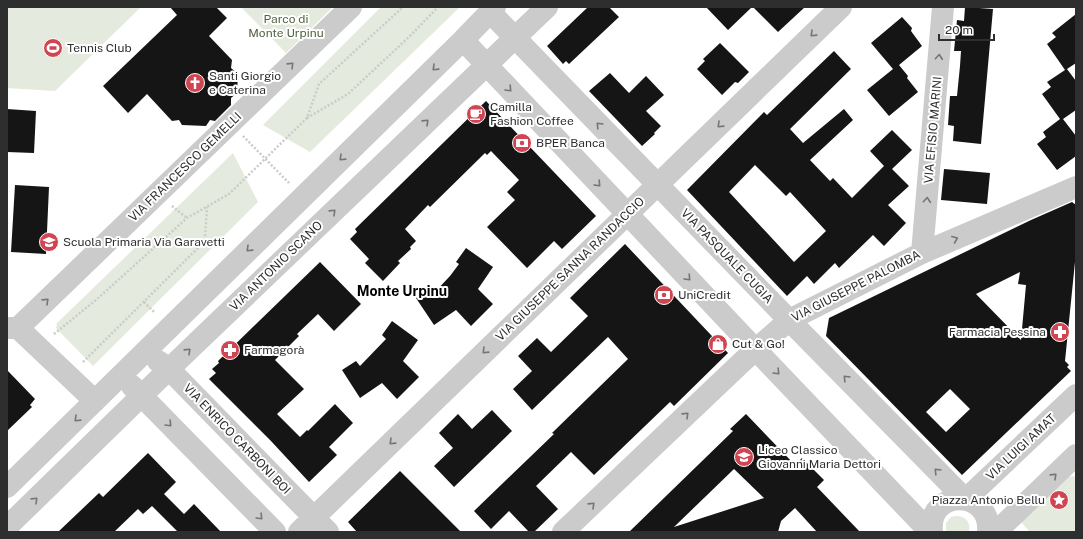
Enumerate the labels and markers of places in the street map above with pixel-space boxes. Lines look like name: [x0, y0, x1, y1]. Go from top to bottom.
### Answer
sports icon: Tennis Club: [42, 37, 64, 59]
place label: Tennis Club: [67, 41, 132, 55]
place label: Santi Giorgio e Caterina: [209, 69, 281, 97]
church icon: Santi Giorgio e Caterina: [184, 72, 206, 94]
place label: Camilla Fashion Coffee: [490, 100, 574, 128]
cafe icon: Camilla Fashion Coffee: [465, 103, 487, 125]
bank icon: BPER Banca: [511, 132, 533, 154]
place label: BPER Banca: [536, 136, 605, 150]
school or university icon: Scuola Primaria Via Garavetti: [38, 231, 60, 253]
place label: Scuola Primaria Via Garavetti: [63, 235, 225, 249]
bank icon: UniCredit: [653, 284, 675, 306]
place label: UniCredit: [678, 288, 731, 302]
pharmacy icon: Farmacia Pessina: [1049, 321, 1071, 343]
place label: Farmacia Pessina: [949, 325, 1046, 339]
shop icon: Cut & Go!: [707, 333, 729, 355]
place label: Cut & Go!: [732, 337, 785, 351]
pharmacy icon: Farmagorà: [219, 339, 241, 361]
place label: Farmagorà: [244, 343, 305, 357]
place label: Liceo Classico Giovanni Maria Dettori: [758, 443, 881, 471]
school or university icon: Liceo Classico Giovanni Maria Dettori: [733, 446, 755, 468]
place icon: Piazza Antonio Bellu: [1048, 489, 1070, 511]
place label: Piazza Antonio Bellu: [932, 493, 1045, 507]

